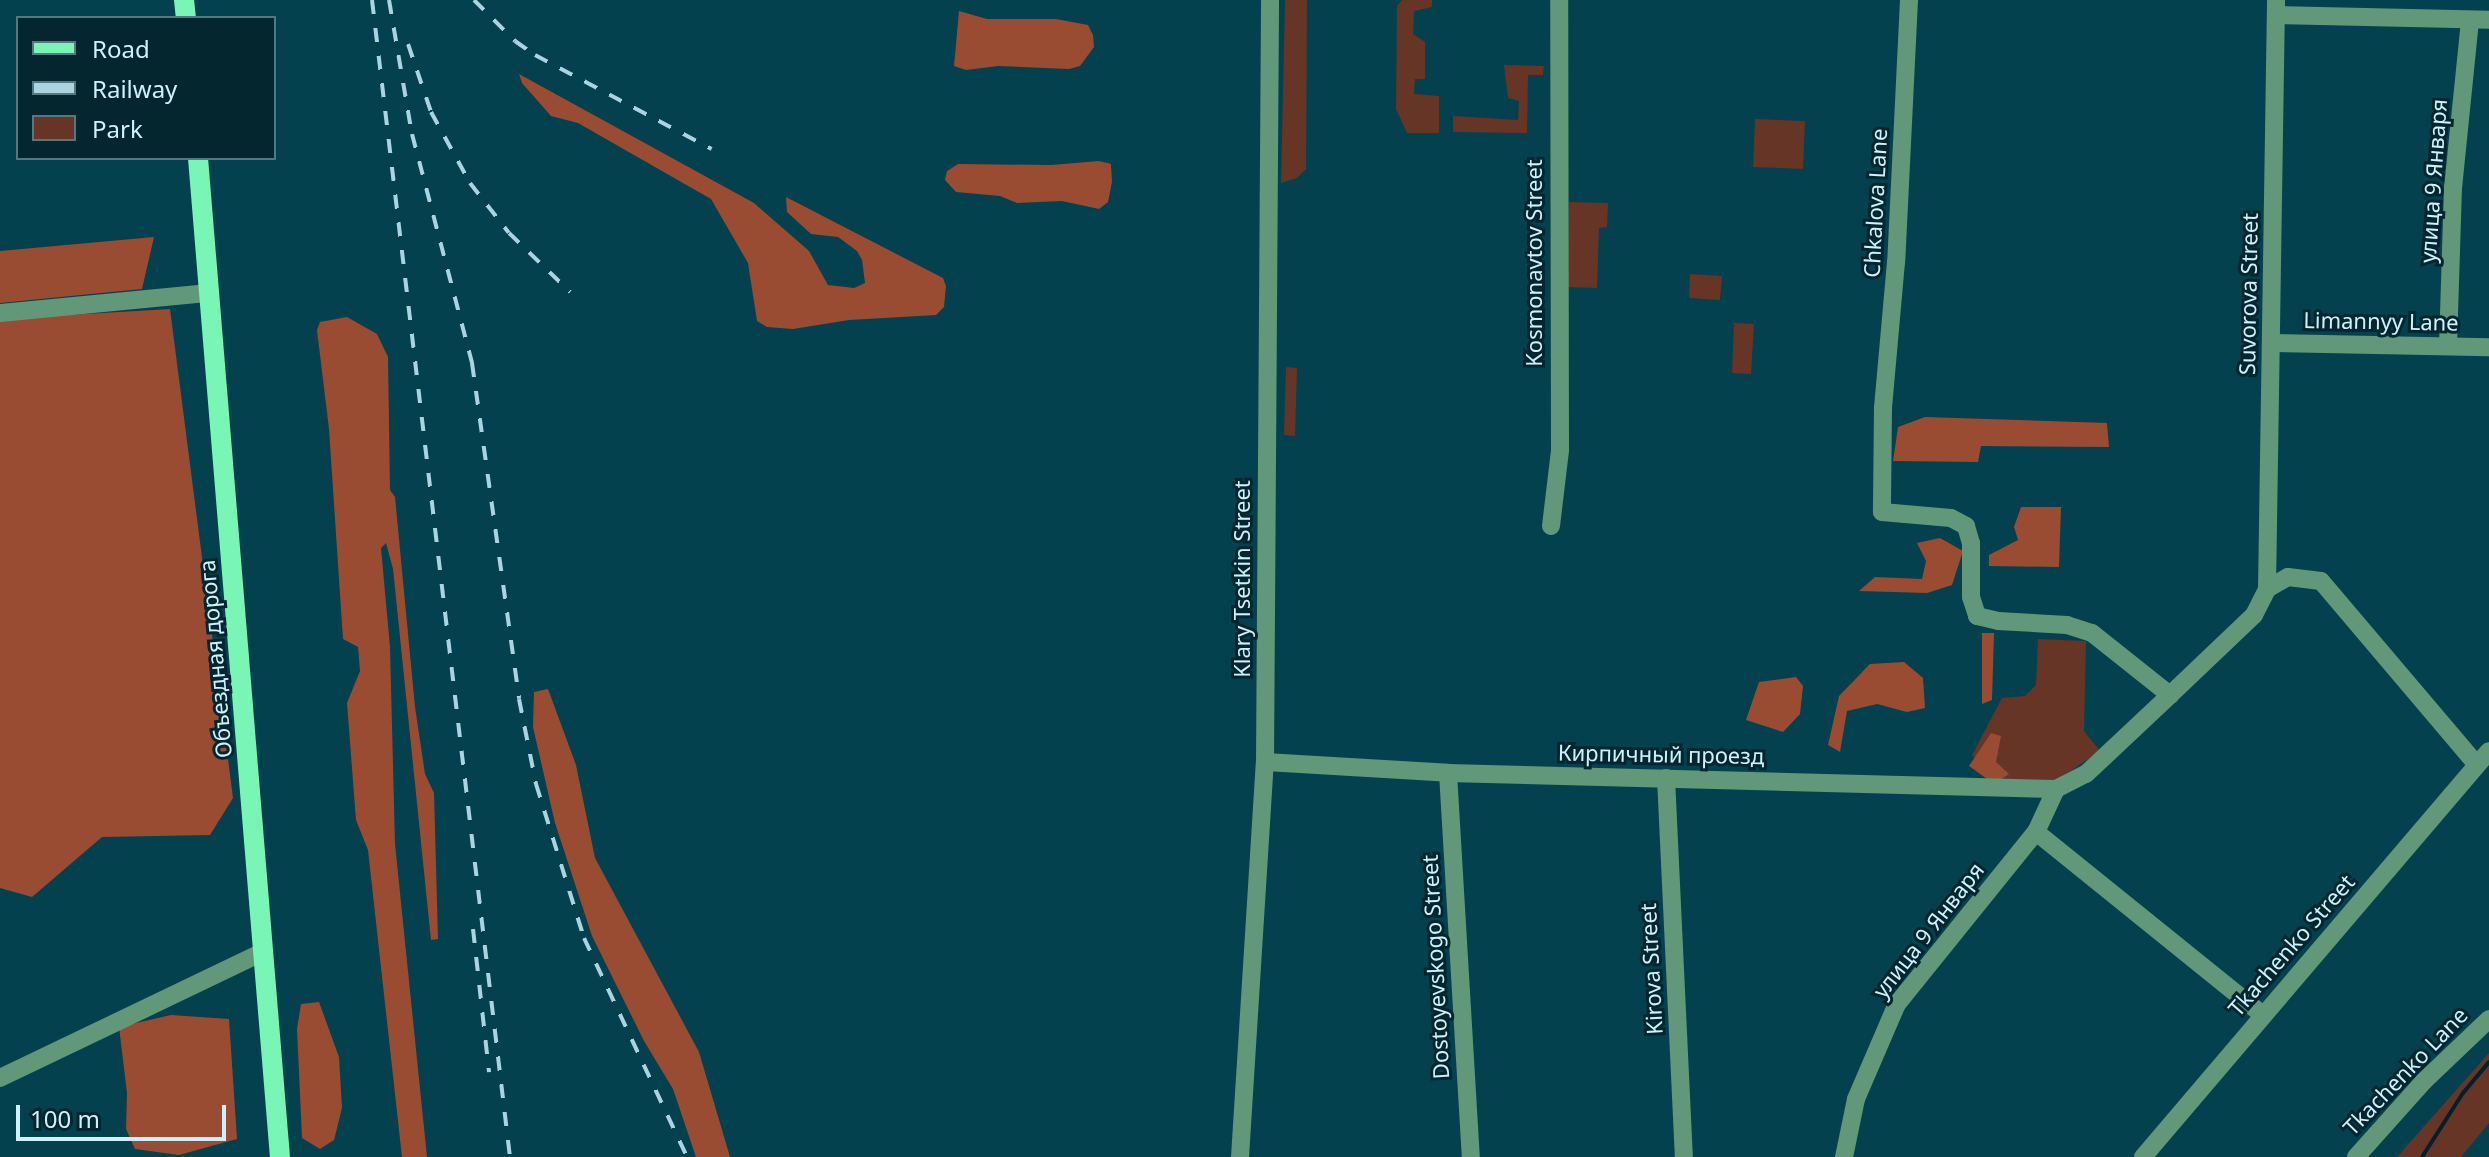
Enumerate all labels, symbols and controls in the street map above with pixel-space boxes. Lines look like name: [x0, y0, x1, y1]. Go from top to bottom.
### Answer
legend: [16, 16, 276, 160]
text: Road: [92, 32, 150, 65]
text: Railway: [92, 72, 177, 105]
street label: улица 9 Января: [2414, 98, 2452, 264]
text: Park: [92, 112, 143, 145]
street label: Chkalova Lane: [1858, 128, 1892, 278]
street label: Kosmonavtov Street: [1521, 159, 1547, 367]
street label: Suvorova Street: [2233, 213, 2263, 375]
street label: Limannyy Lane: [2303, 306, 2459, 336]
street label: Klary Tsetkin Street: [1229, 480, 1255, 678]
street label: Объездная дорога: [193, 559, 237, 759]
street label: Кирпичный проезд: [1558, 739, 1764, 769]
street label: Dostoyevskogo Street: [1416, 854, 1454, 1080]
street label: улица 9 Января: [1867, 857, 1989, 1003]
street label: Tkachenko Street: [2222, 869, 2360, 1021]
street label: Kirova Street: [1634, 903, 1668, 1035]
street label: Tkachenko Lane: [2337, 1002, 2473, 1140]
scale bar: [20, 1089, 230, 1139]
text: 100 m: [30, 1102, 100, 1135]

